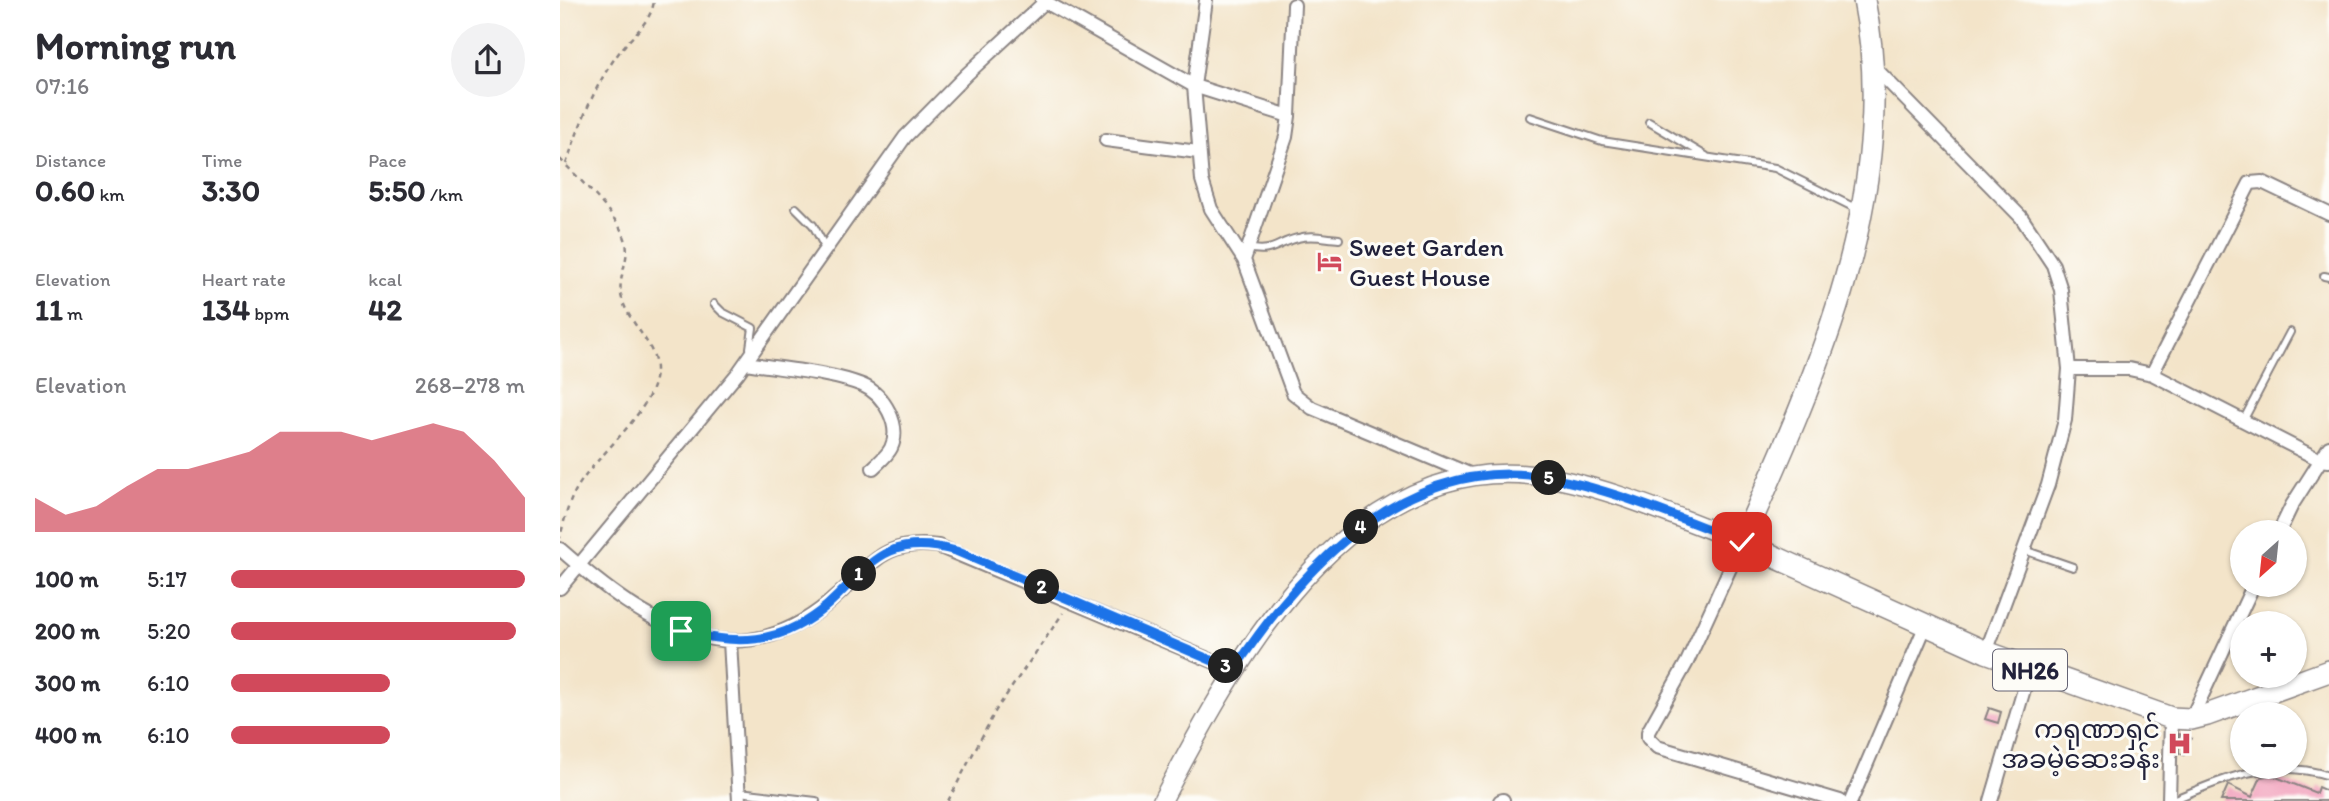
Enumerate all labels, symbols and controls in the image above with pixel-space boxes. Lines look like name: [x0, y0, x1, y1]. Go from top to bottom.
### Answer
text: Morning run: [35, 23, 236, 69]
button: share: [451, 23, 525, 97]
text: 07:16: [35, 72, 89, 100]
text: Distance: [35, 149, 106, 172]
text: Time: [202, 149, 242, 172]
text: Pace: [368, 149, 406, 172]
text: 0.60: [35, 172, 95, 209]
text: 3:30: [202, 172, 260, 209]
text: 5:50: [368, 172, 426, 209]
text: km: [95, 183, 125, 206]
text: /km: [426, 183, 463, 206]
place label: Sweet Garden Guest House: [1349, 231, 1504, 293]
hotel icon: Sweet Garden Guest House: [1315, 248, 1343, 276]
text: Elevation: [35, 268, 111, 291]
text: Heart rate: [202, 268, 286, 291]
text: kcal: [368, 268, 402, 291]
text: 11: [35, 291, 63, 328]
text: 134: [202, 291, 250, 328]
text: 42: [368, 291, 402, 328]
text: m: [63, 302, 83, 325]
text: bpm: [250, 302, 290, 325]
text: Elevation: [35, 371, 126, 399]
text: 268–278 m: [415, 371, 525, 399]
pin: 5: [1532, 461, 1566, 496]
text: 5: [1544, 466, 1553, 489]
pin: 4: [1344, 510, 1378, 544]
pin: [1712, 512, 1772, 572]
text: 4: [1355, 515, 1366, 538]
north arrow: [2230, 520, 2306, 597]
map controls: [2230, 520, 2307, 779]
icon: check: [1723, 523, 1761, 561]
pin: 1: [842, 556, 876, 592]
text: 1: [854, 562, 863, 585]
text: 100 m: [35, 565, 99, 593]
text: 5:17: [147, 565, 187, 593]
pin: 2: [1024, 570, 1060, 604]
text: 2: [1037, 575, 1047, 598]
pin: [651, 601, 711, 661]
button: +: [2230, 611, 2307, 688]
icon: arrive: [662, 612, 700, 650]
text: 200 m: [35, 617, 100, 645]
text: 5:20: [147, 617, 191, 645]
pin: 3: [1208, 648, 1244, 684]
road number: NH26: [1993, 650, 2067, 690]
text: 3: [1220, 654, 1231, 677]
text: 300 m: [35, 669, 100, 697]
text: 6:10: [147, 669, 190, 697]
button: −: [2230, 702, 2307, 779]
place label: ကရုဏာရှင် အခမဲ့ဆေးခန်း: [2001, 712, 2160, 780]
text: 400 m: [35, 721, 102, 749]
text: 6:10: [147, 721, 190, 749]
hospital icon: ကရုဏာရှင် အခမဲ့ဆေးခန်း: [2166, 730, 2194, 758]

